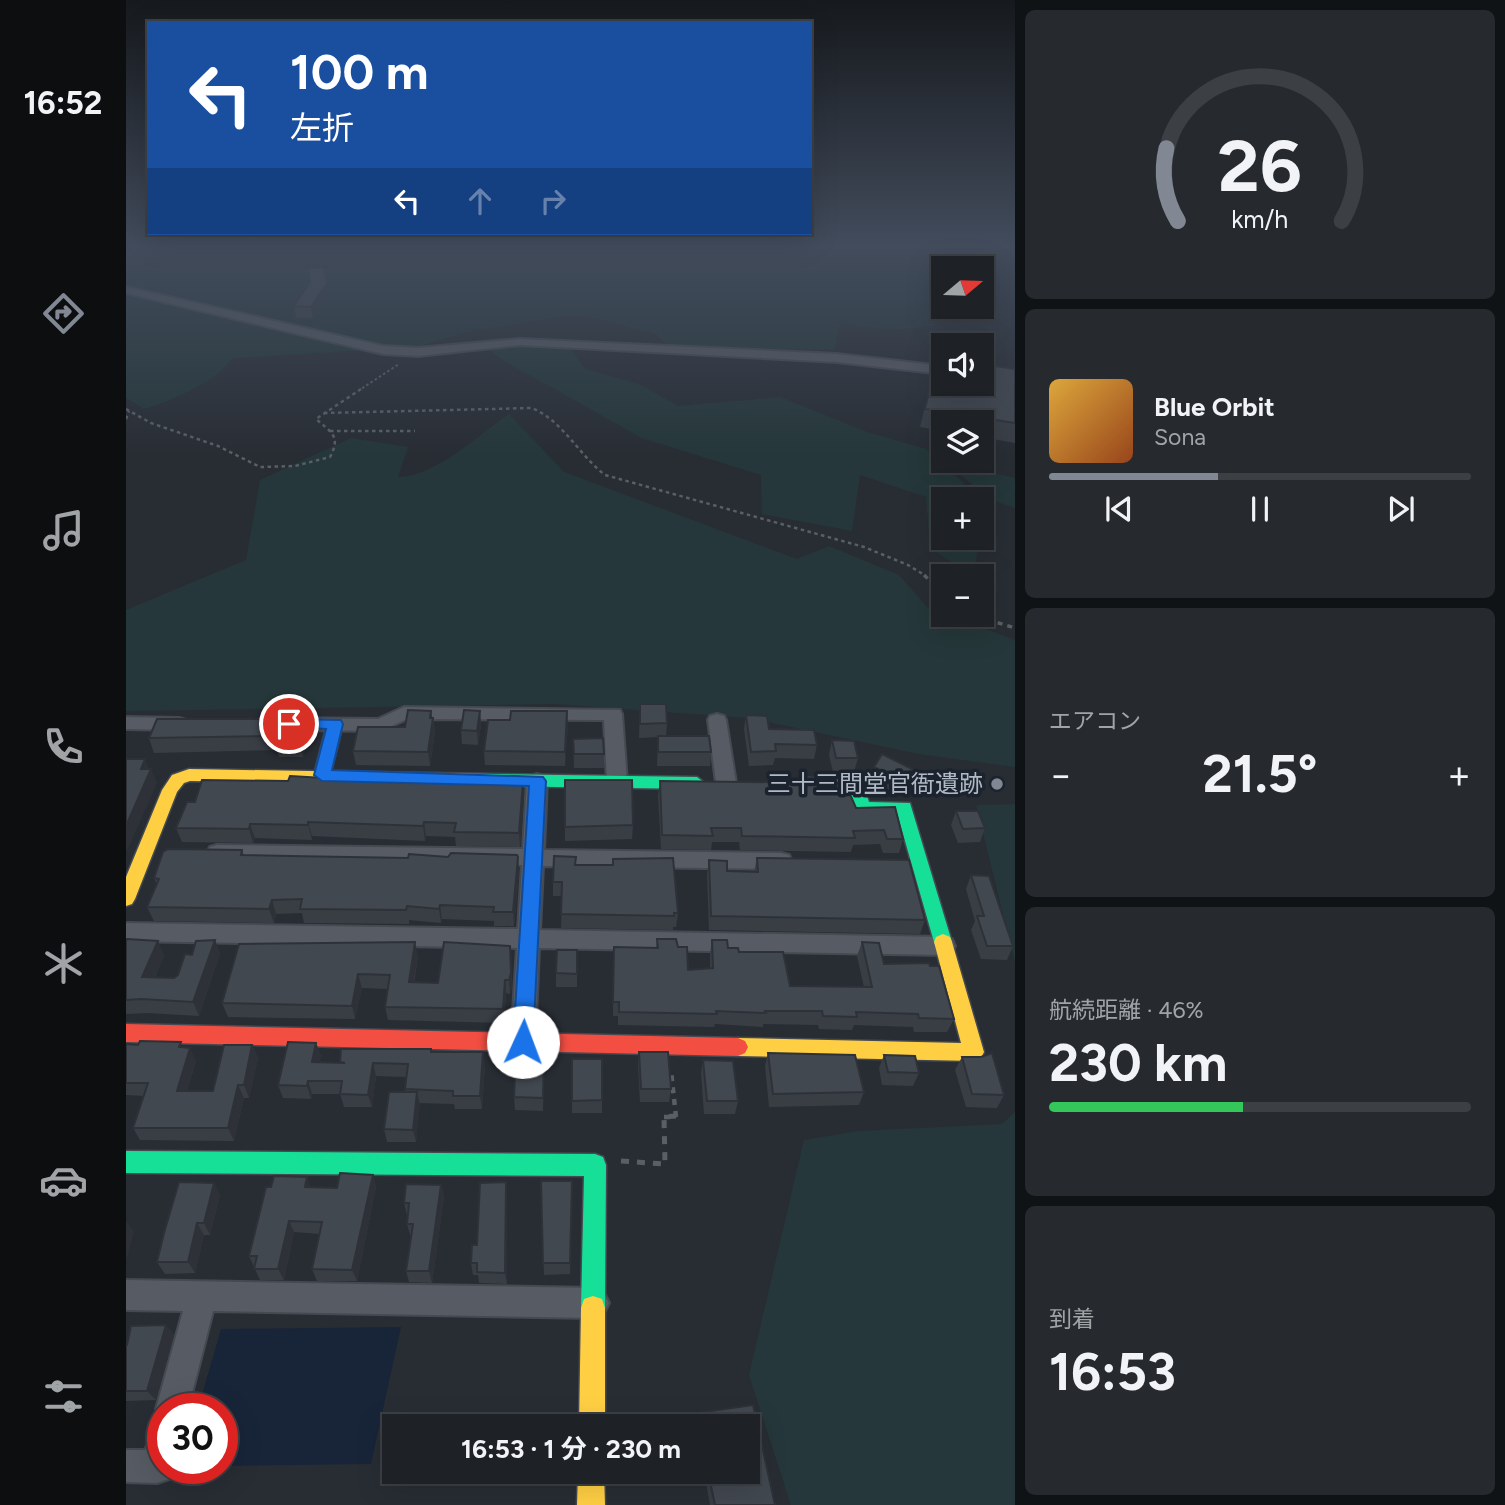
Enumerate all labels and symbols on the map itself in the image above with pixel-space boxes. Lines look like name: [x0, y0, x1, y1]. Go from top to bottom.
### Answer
north arrow: [931, 256, 994, 318]
pin: [259, 694, 319, 754]
place label: 三十三間堂官衙遺跡: [767, 769, 983, 798]
marker: 三十三間堂官衙遺跡: [989, 776, 1005, 792]
position arrow: [486, 1005, 560, 1079]
speed limit sign: 30: [147, 1393, 238, 1484]

